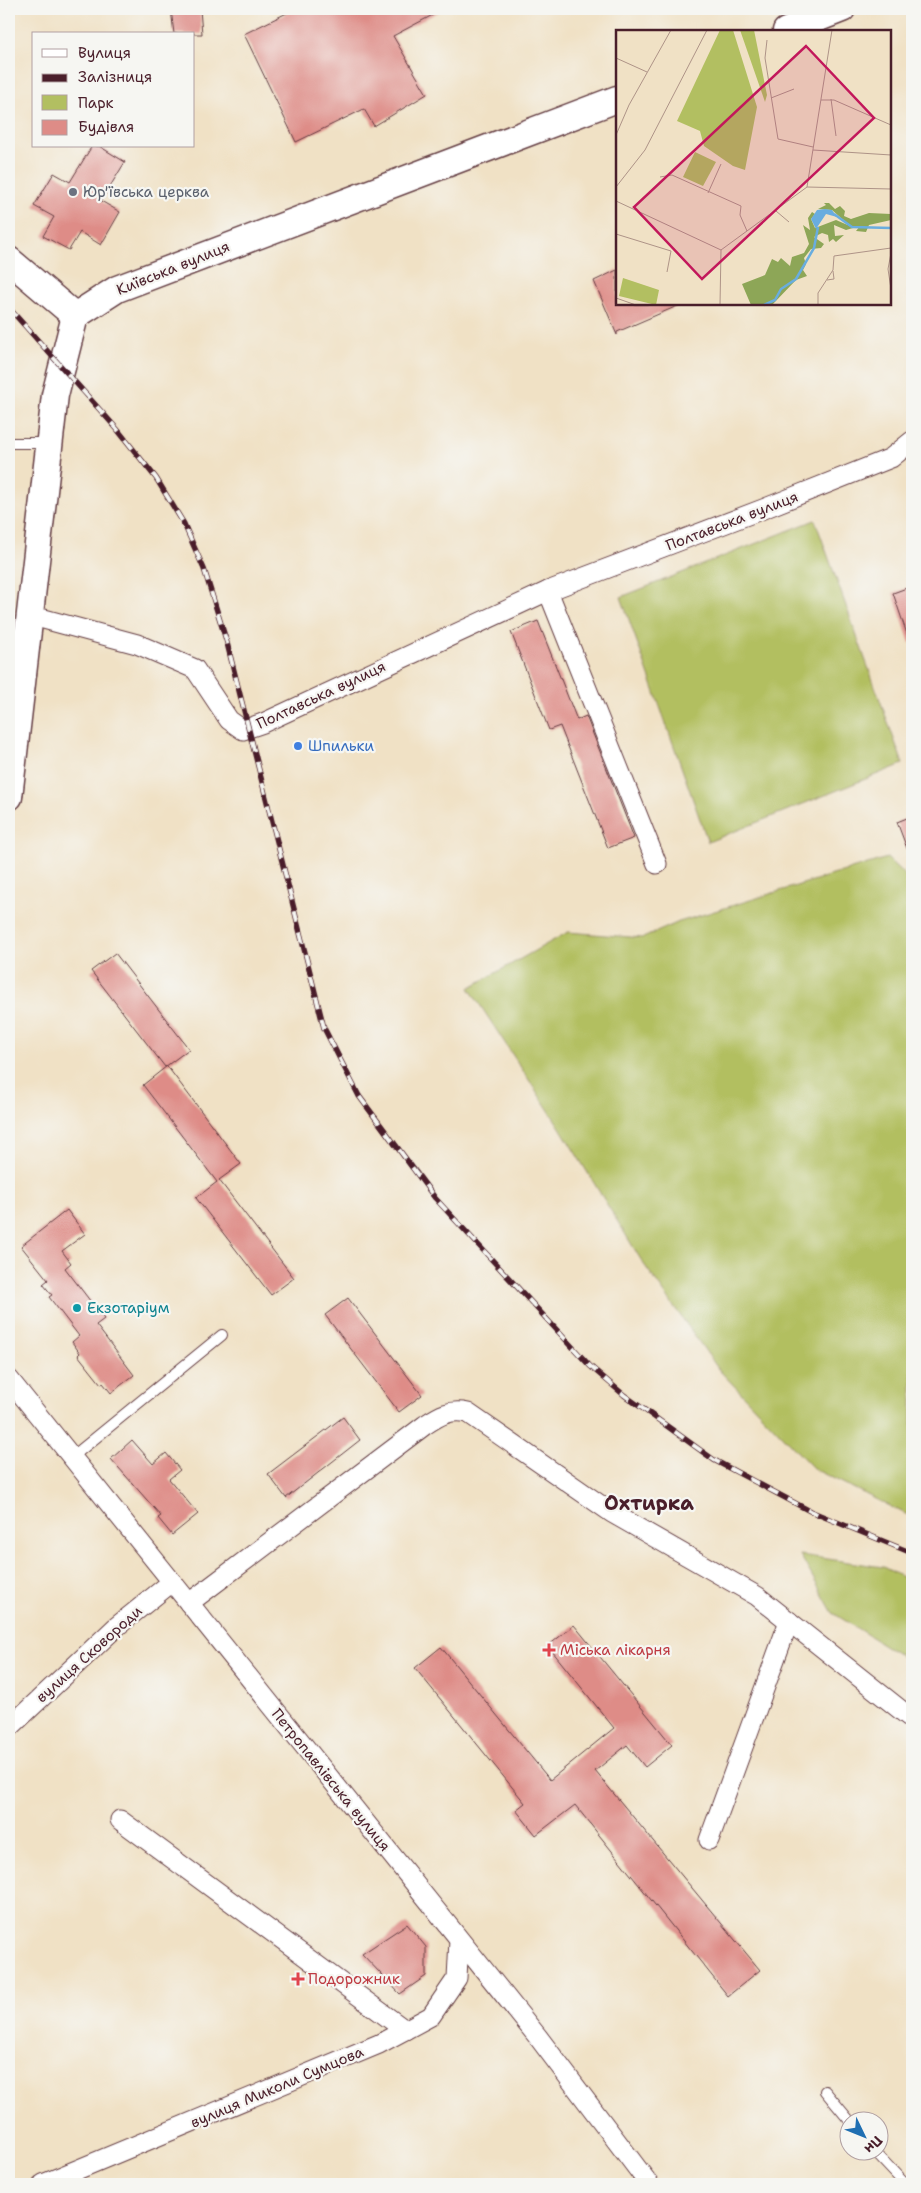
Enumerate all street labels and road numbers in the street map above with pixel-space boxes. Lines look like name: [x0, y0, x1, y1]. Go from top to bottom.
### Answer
street label: Київська вулиця: [113, 236, 233, 300]
street label: Полтавська вулиця: [663, 487, 801, 555]
street label: Полтавська вулиця: [253, 656, 389, 734]
street label: вулиця Сковороди: [32, 1601, 146, 1707]
street label: Петропавлівська вулиця: [267, 1704, 395, 1856]
street label: вулиця Миколи Сумцова: [187, 2041, 367, 2133]

